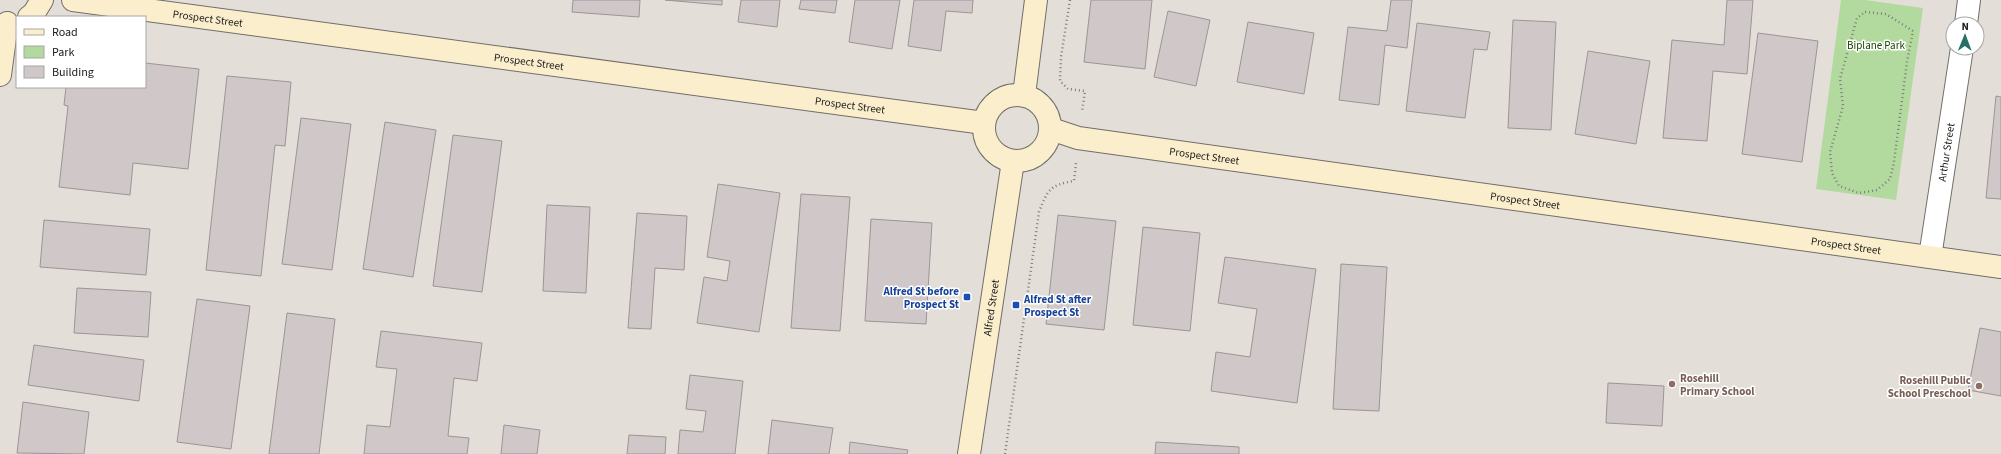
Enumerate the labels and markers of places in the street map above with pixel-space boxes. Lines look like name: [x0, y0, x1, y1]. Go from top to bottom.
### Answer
place label: Alfred St before Prospect St: [882, 284, 960, 312]
marker: Alfred St before Prospect St: [962, 292, 972, 302]
place label: Alfred St after Prospect St: [1023, 292, 1092, 320]
marker: Alfred St after Prospect St: [1011, 300, 1021, 310]
place label: Rosehill Primary School: [1680, 371, 1755, 399]
place label: Rosehill Public School Preschool: [1888, 373, 1972, 401]
marker: Rosehill Primary School: [1667, 379, 1677, 389]
marker: Rosehill Public School Preschool: [1974, 381, 1984, 391]

